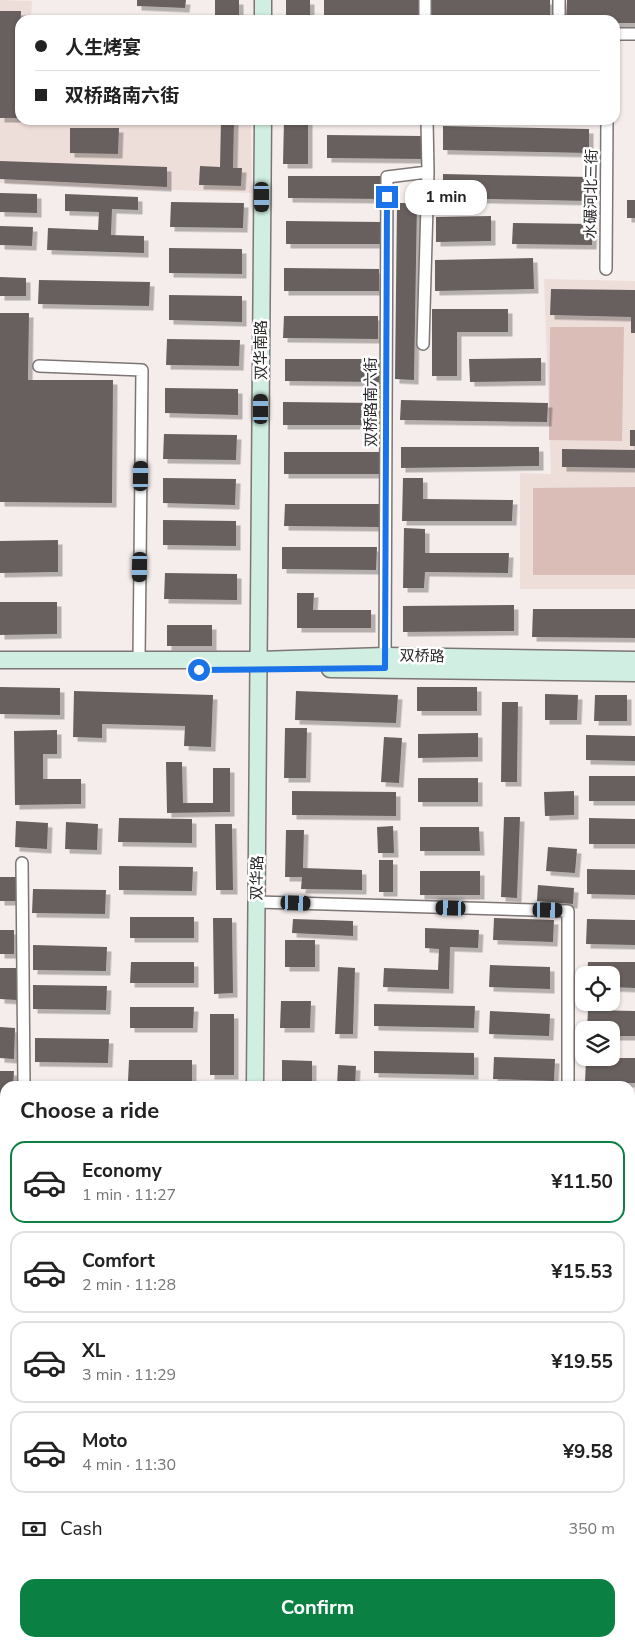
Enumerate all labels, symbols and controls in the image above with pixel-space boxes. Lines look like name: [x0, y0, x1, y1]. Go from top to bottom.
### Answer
text: 人生烤宴: [65, 35, 141, 61]
text: 双桥路南六街: [65, 83, 179, 109]
street label: 水碾河北三街: [580, 149, 602, 239]
callout: 1 min: [404, 180, 487, 214]
car: [254, 182, 269, 212]
route end: [376, 186, 398, 208]
text: 1 min: [425, 186, 467, 208]
street label: 双华南路: [251, 320, 271, 380]
street label: 双桥路南六街: [361, 357, 381, 447]
car: [253, 394, 268, 424]
car: [133, 461, 148, 491]
car: [132, 552, 147, 582]
street label: 双桥路: [399, 646, 445, 666]
route start: [188, 659, 210, 681]
street label: 双华路: [247, 855, 267, 901]
car: [280, 895, 311, 911]
car: [435, 900, 466, 916]
car: [532, 902, 563, 918]
map controls: [575, 966, 620, 1066]
button: locate: [575, 966, 620, 1011]
button: layers: [575, 1021, 620, 1066]
text: Choose a ride: [20, 1096, 159, 1126]
text: Economy: [82, 1158, 162, 1184]
icon: car: [22, 1160, 67, 1205]
text: ¥11.50: [551, 1169, 613, 1195]
text: 1 min · 11:27: [82, 1184, 176, 1206]
text: Comfort: [82, 1248, 155, 1274]
icon: car: [22, 1250, 67, 1295]
text: ¥15.53: [551, 1259, 613, 1285]
text: 2 min · 11:28: [82, 1274, 176, 1296]
text: XL: [82, 1338, 105, 1364]
icon: car: [22, 1340, 67, 1385]
text: ¥19.55: [551, 1349, 613, 1375]
text: 3 min · 11:29: [82, 1364, 176, 1386]
text: Moto: [82, 1428, 128, 1454]
icon: car: [22, 1430, 67, 1475]
text: ¥9.58: [563, 1439, 613, 1465]
text: 4 min · 11:30: [82, 1454, 176, 1476]
icon: cash: [20, 1515, 48, 1543]
text: Cash: [60, 1516, 102, 1542]
text: 350 m: [568, 1518, 615, 1540]
button: Confirm: [20, 1579, 615, 1637]

